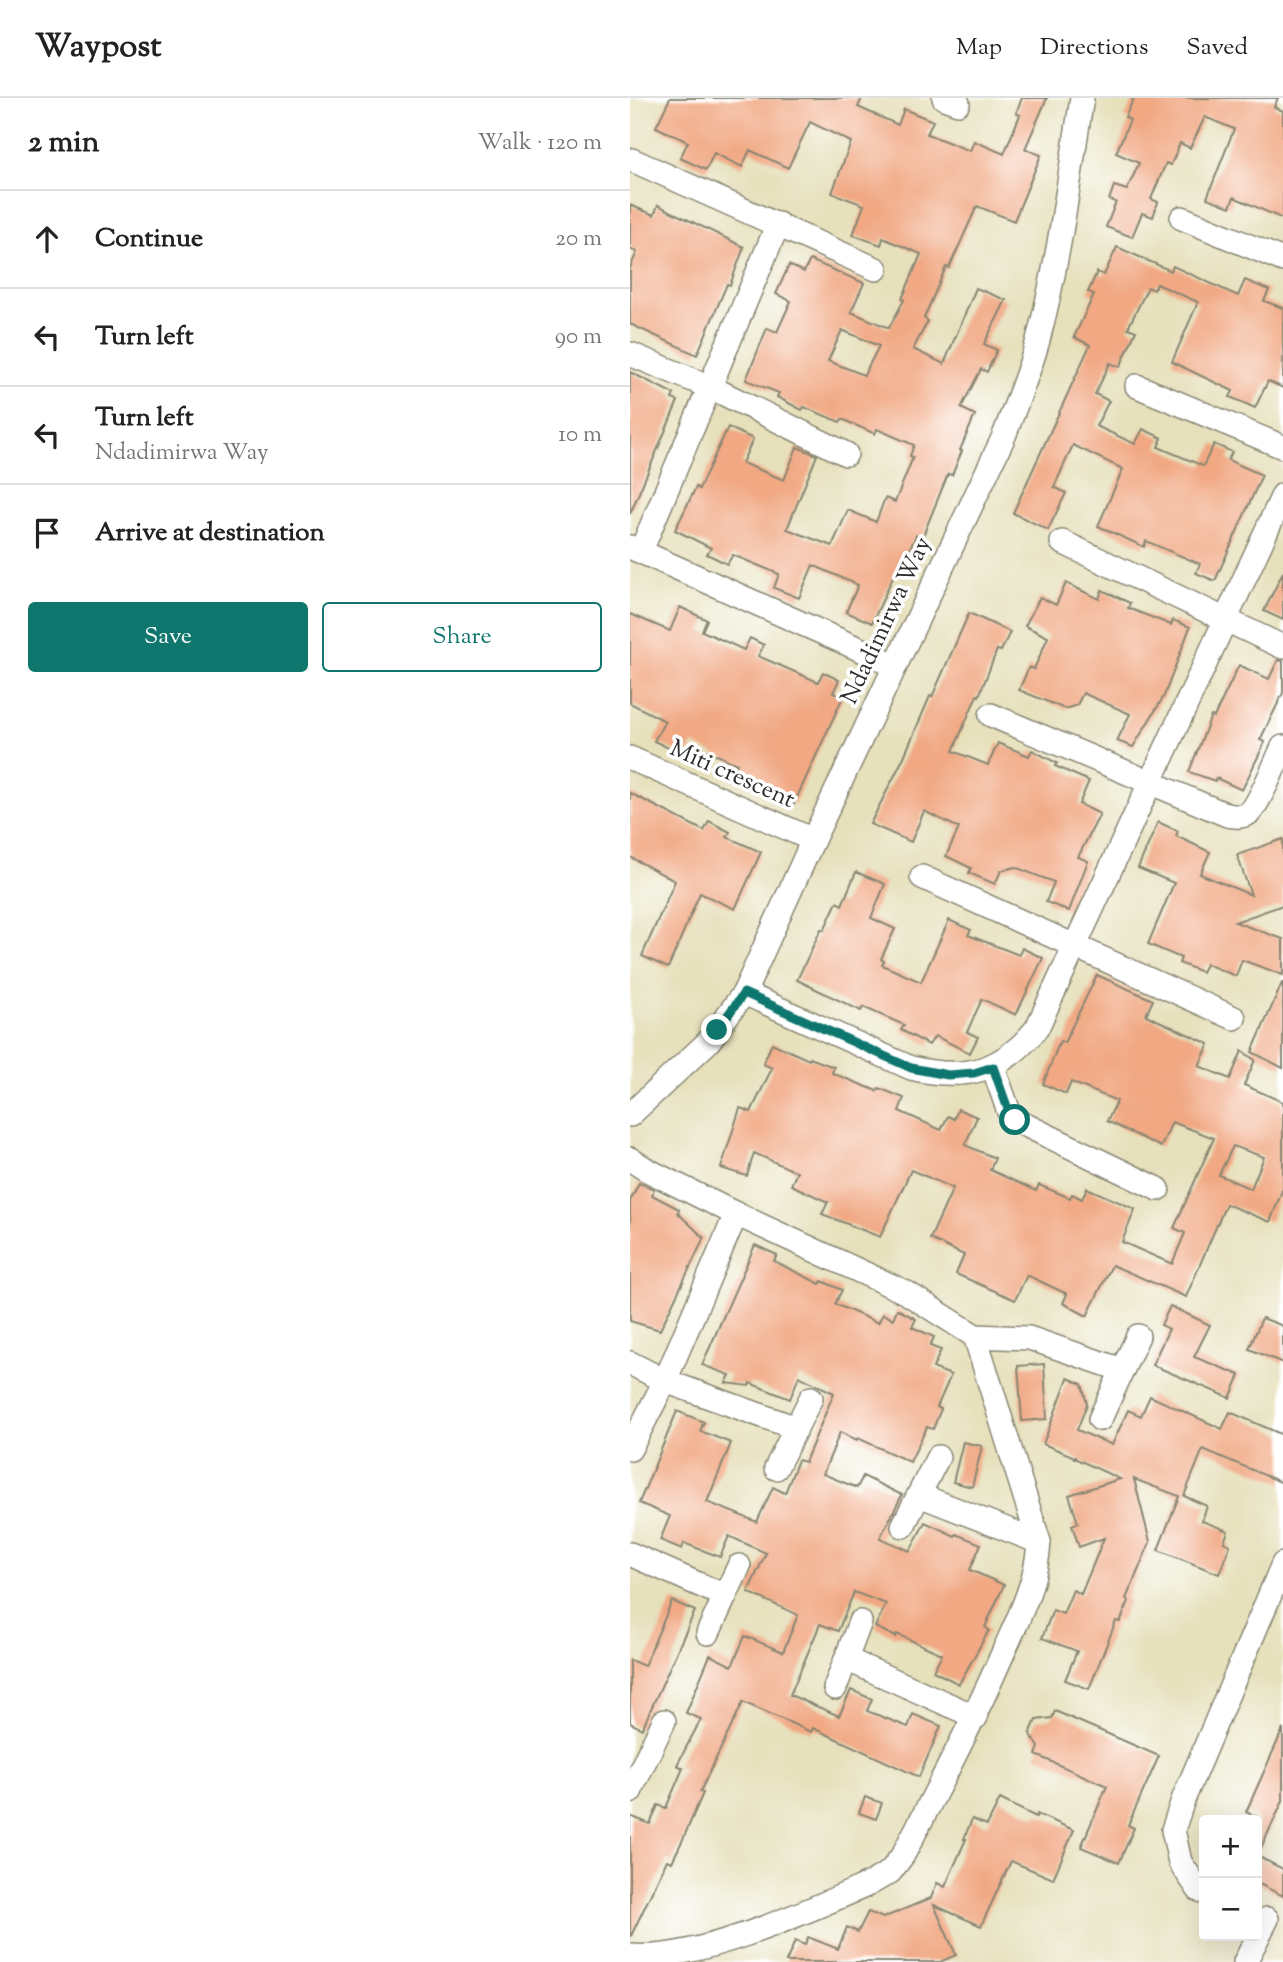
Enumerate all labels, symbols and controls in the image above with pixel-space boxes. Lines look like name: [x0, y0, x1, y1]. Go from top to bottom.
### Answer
text: Waypost: [35, 24, 162, 72]
text: Map: [956, 31, 1002, 65]
text: Directions: [1040, 31, 1148, 65]
text: Saved: [1186, 31, 1248, 65]
text: 2 min: [28, 122, 100, 165]
text: Walk · 120 m: [478, 127, 602, 160]
icon: ahead: [28, 220, 66, 258]
text: Continue: [95, 221, 203, 258]
text: 20 m: [555, 223, 602, 256]
icon: left: [28, 318, 66, 356]
text: Turn left: [95, 319, 194, 356]
text: 90 m: [555, 321, 602, 354]
text: Turn left: [95, 400, 194, 437]
icon: left: [28, 416, 66, 454]
text: 10 m: [558, 419, 602, 452]
text: Ndadimirwa Way: [95, 437, 269, 470]
icon: arrive: [28, 514, 66, 552]
text: Arrive at destination: [95, 515, 325, 552]
street label: Ndadimirwa Way: [833, 532, 941, 710]
button: Save: [28, 602, 308, 672]
button: Share: [322, 602, 602, 672]
street label: Miti crescent: [664, 732, 800, 818]
route end: [701, 1014, 732, 1045]
route start: [999, 1104, 1030, 1135]
map controls: [1199, 1815, 1262, 1941]
button: +: [1199, 1815, 1262, 1878]
button: −: [1199, 1878, 1262, 1941]

